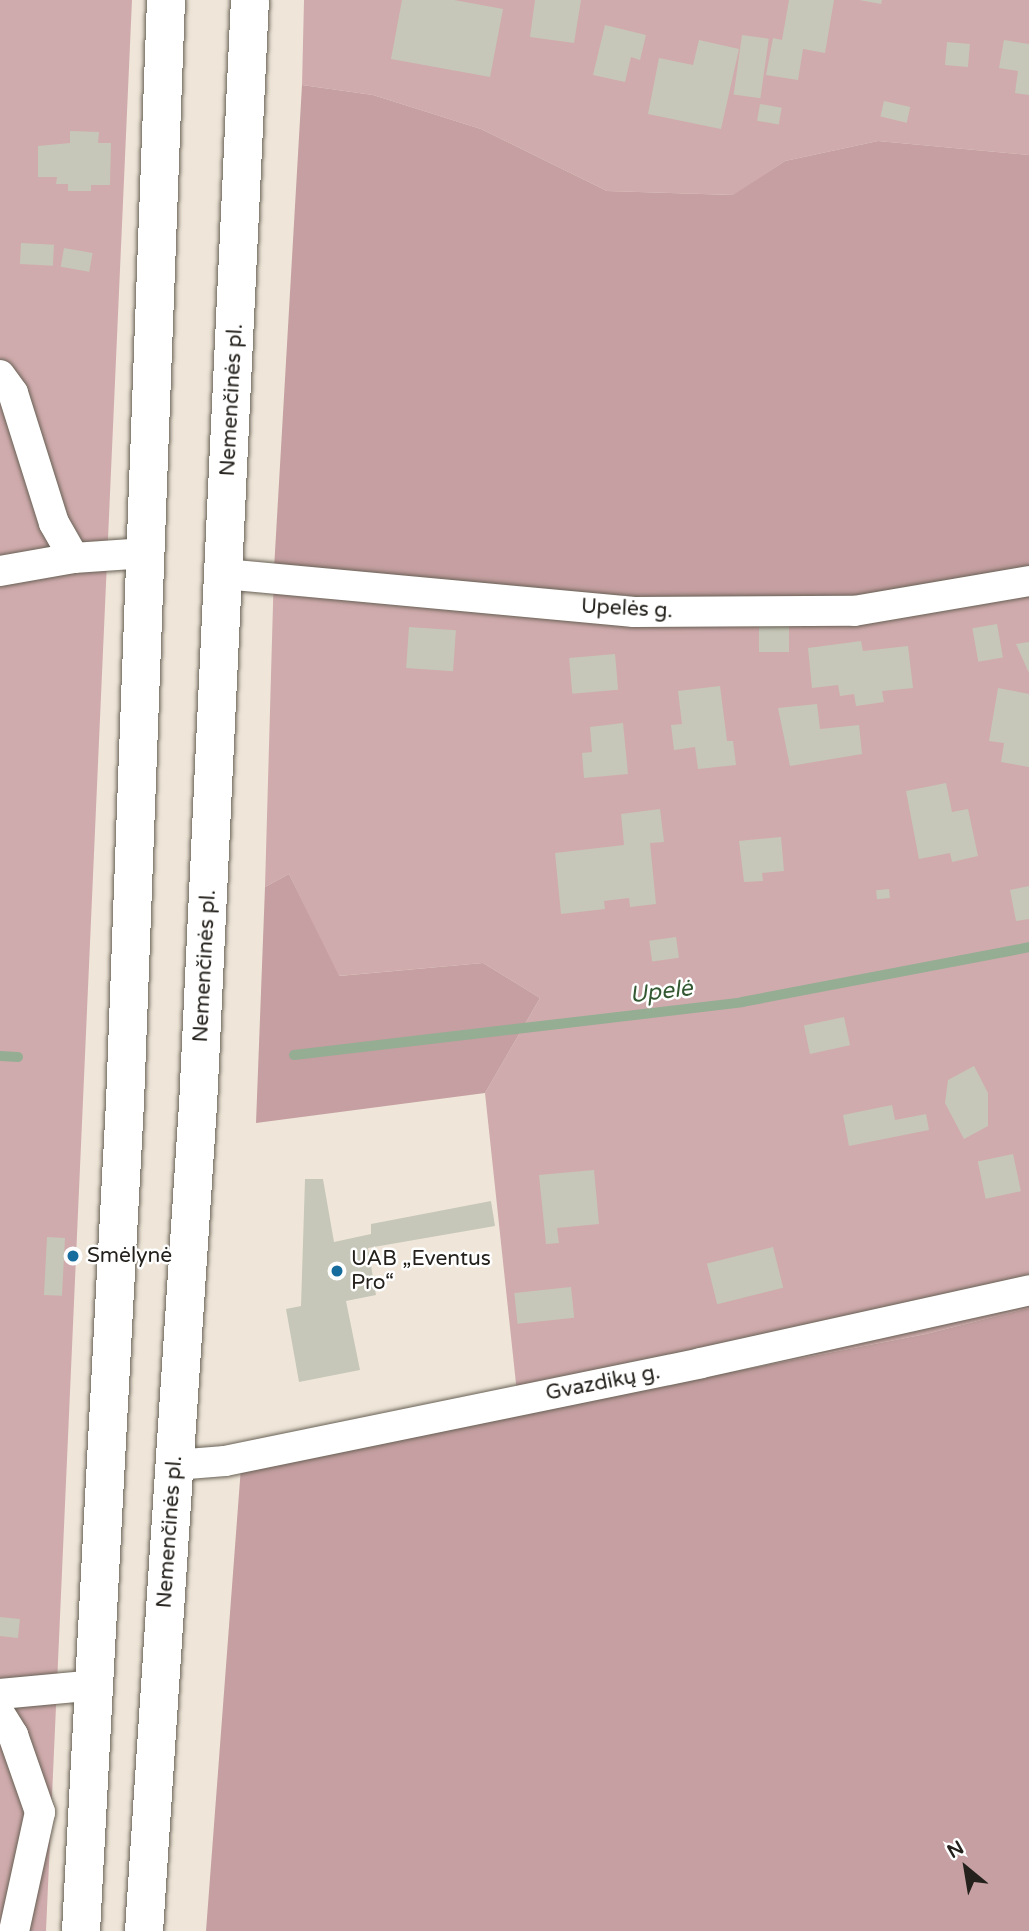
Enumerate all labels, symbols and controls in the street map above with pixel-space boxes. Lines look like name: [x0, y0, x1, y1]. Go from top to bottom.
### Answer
street label: Nemenčinės pl.: [215, 323, 249, 477]
street label: Upelės g.: [580, 594, 674, 624]
street label: Nemenčinės pl.: [188, 889, 222, 1043]
water label: Upelė: [628, 974, 694, 1010]
place label: Smėlynė: [87, 1243, 172, 1269]
place label: UAB „Eventus Pro“: [351, 1246, 491, 1296]
marker: Smėlynė: [65, 1248, 81, 1264]
marker: UAB „Eventus Pro“: [329, 1263, 345, 1279]
street label: Gvazdikų g.: [544, 1360, 662, 1406]
street label: Nemenčinės pl.: [152, 1455, 188, 1609]
north arrow: [931, 1833, 1001, 1903]
text: N: [943, 1836, 968, 1863]

